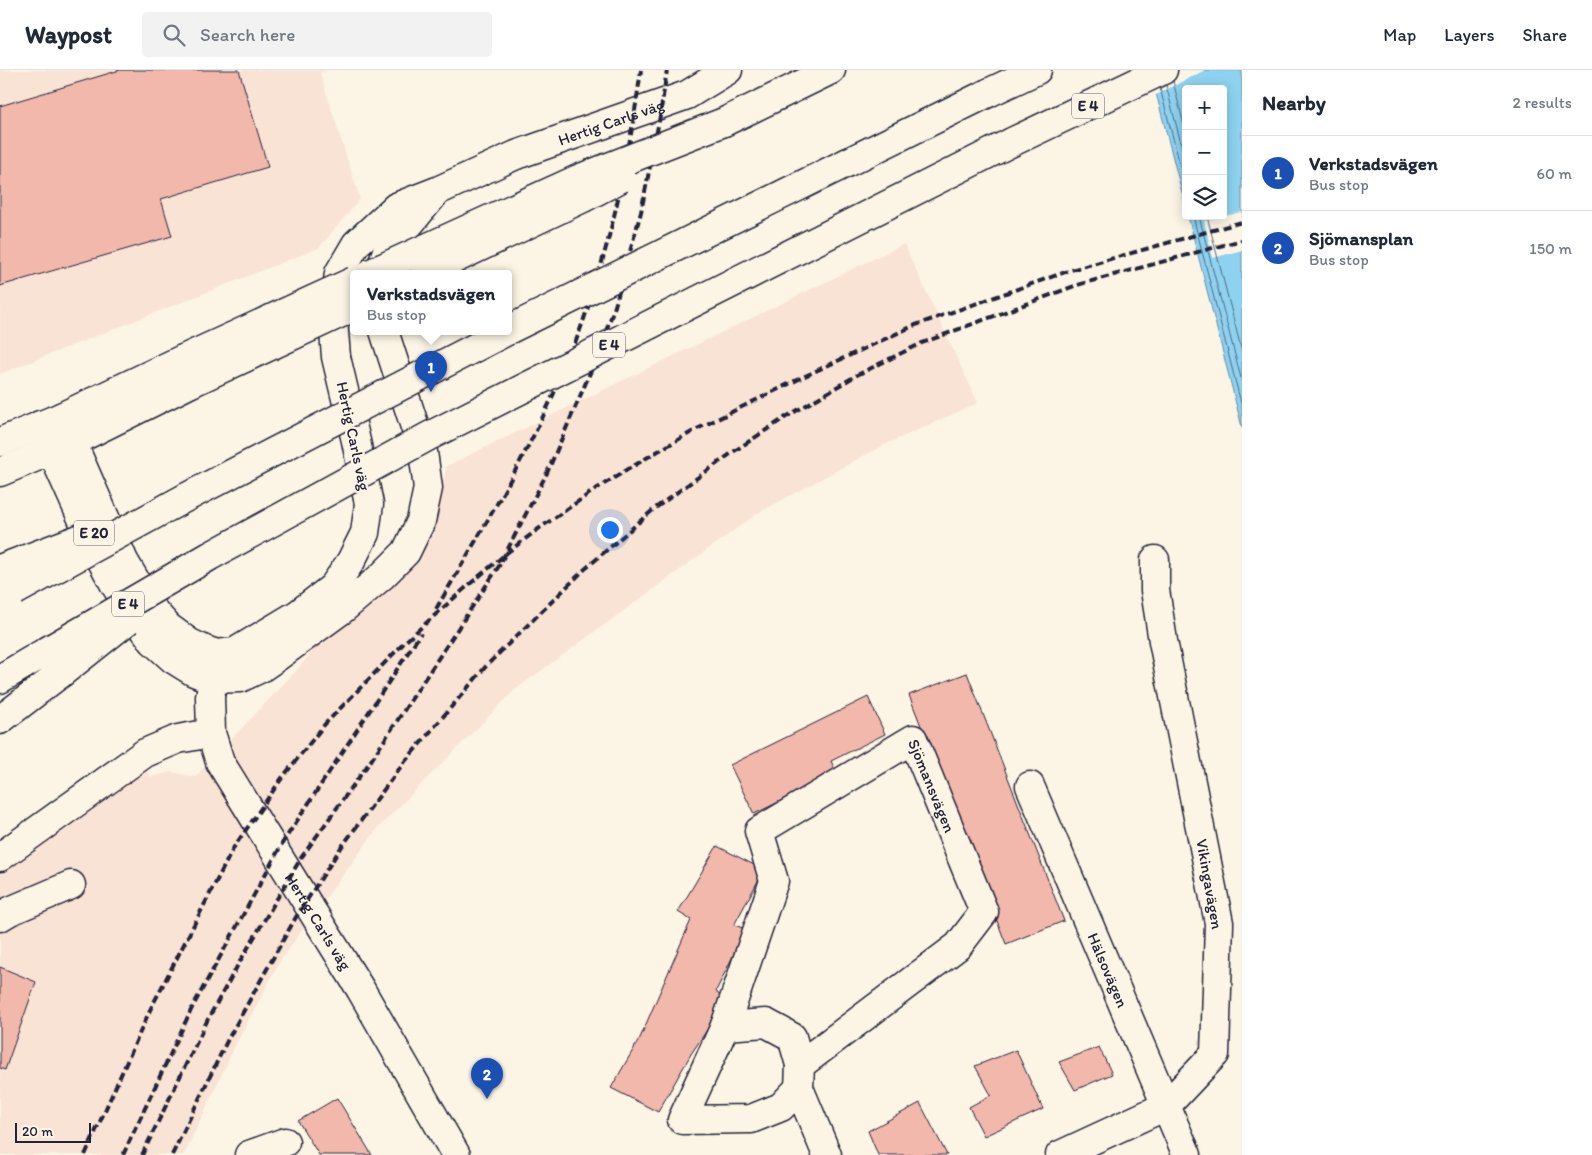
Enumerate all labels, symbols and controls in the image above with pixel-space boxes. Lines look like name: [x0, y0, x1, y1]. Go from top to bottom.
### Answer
search box: [142, 12, 492, 57]
text: Waypost: [25, 20, 112, 49]
icon: search: [160, 21, 188, 49]
text: Search here: [200, 23, 295, 46]
text: Map: [1383, 24, 1416, 46]
text: Layers: [1444, 24, 1494, 46]
text: Share: [1522, 24, 1567, 46]
map controls: [1182, 85, 1227, 220]
button: +: [1182, 85, 1227, 130]
text: Nearby: [1262, 90, 1326, 115]
text: 2 results: [1512, 93, 1572, 112]
road number: E 4: [1072, 94, 1104, 118]
street label: Hertig Carls väg: [555, 95, 667, 150]
button: −: [1182, 130, 1227, 175]
text: Verkstadsvägen: [1309, 152, 1438, 175]
text: 1: [1274, 164, 1282, 183]
text: 60 m: [1537, 164, 1572, 183]
button: layers: [1182, 175, 1227, 220]
text: Bus stop: [1309, 175, 1369, 194]
text: Sjömansplan: [1309, 227, 1413, 250]
text: 2: [1274, 239, 1282, 258]
text: 150 m: [1529, 239, 1572, 258]
text: Bus stop: [1309, 250, 1369, 269]
popup: [350, 270, 512, 335]
text: Verkstadsvägen: [367, 282, 495, 305]
text: Bus stop: [367, 305, 426, 324]
road number: E 4: [593, 332, 625, 358]
pin: 1: [415, 351, 447, 392]
street label: Hertig Carls väg: [333, 380, 375, 493]
your location: [597, 517, 623, 543]
road number: E 20: [74, 520, 114, 546]
road number: E 4: [112, 592, 144, 616]
street label: Sjömansvägen: [904, 736, 959, 835]
street label: Vikingavägen: [1192, 837, 1227, 931]
street label: Hertig Carls väg: [281, 869, 356, 974]
street label: Hälsovägen: [1084, 930, 1132, 1011]
pin: 2: [471, 1058, 503, 1099]
scale bar: [15, 1120, 91, 1143]
text: 20 m: [22, 1123, 53, 1140]

